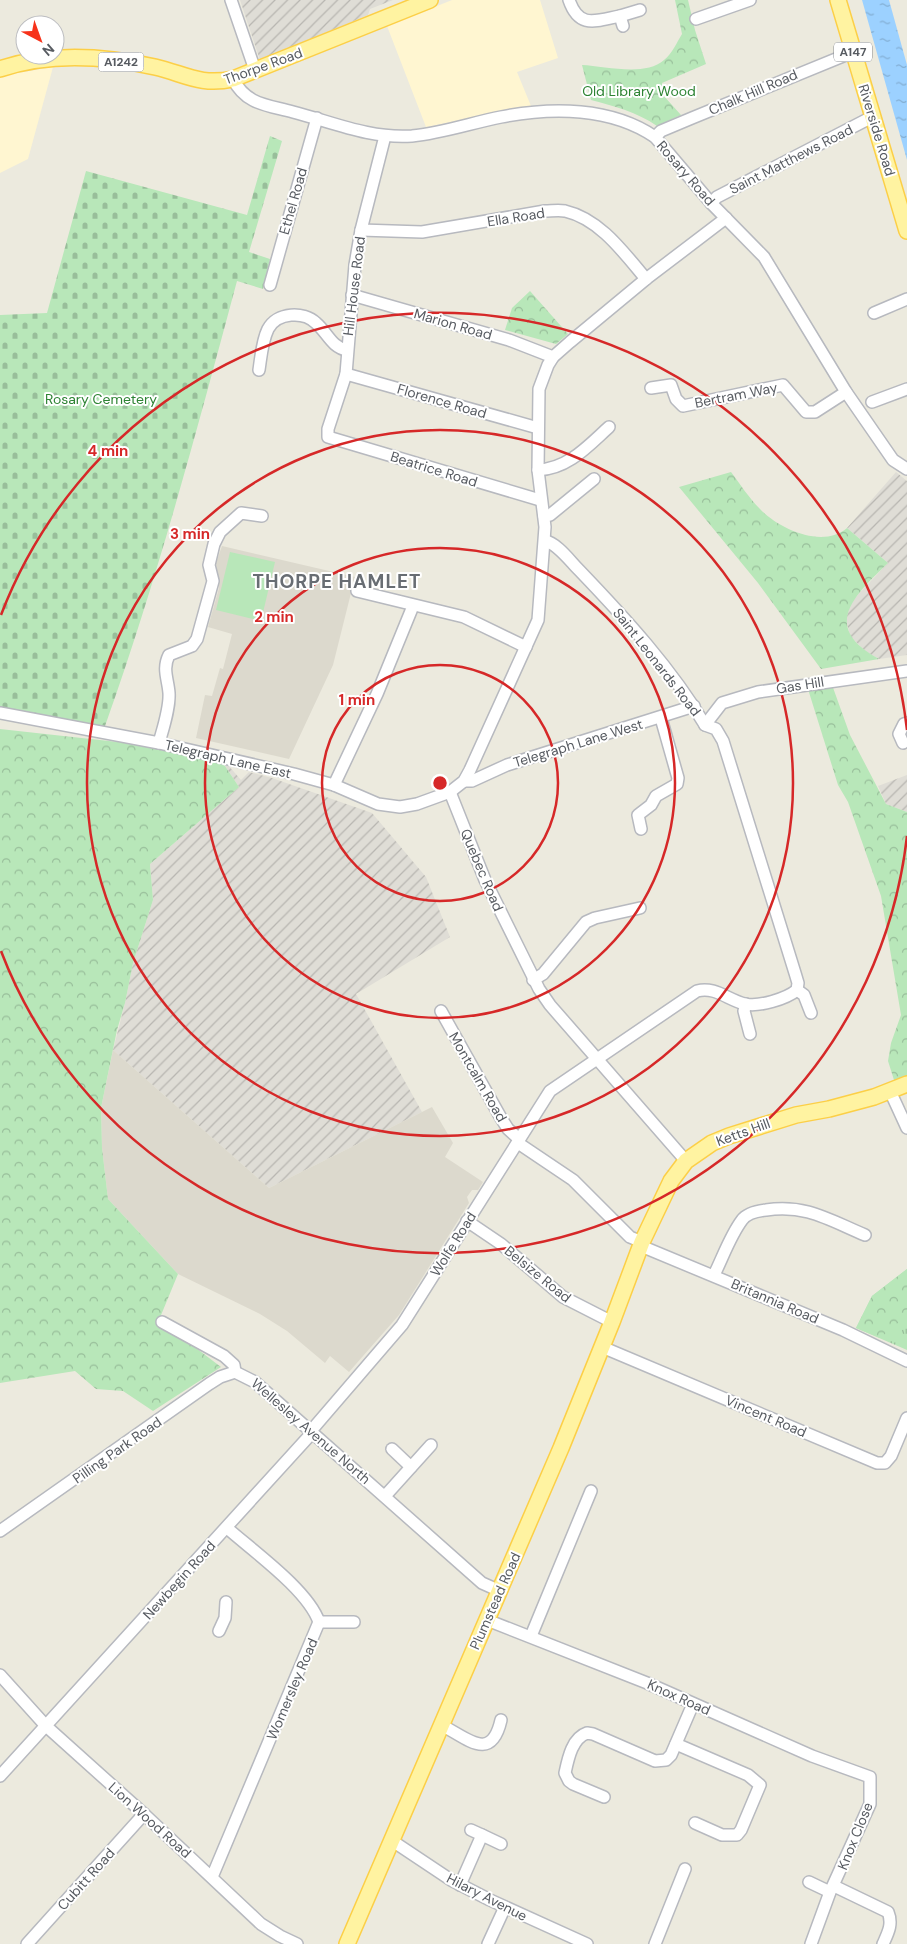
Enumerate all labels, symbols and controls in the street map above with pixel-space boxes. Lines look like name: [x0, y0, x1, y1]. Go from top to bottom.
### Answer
north arrow: [15, 15, 65, 65]
text: N: [39, 40, 58, 60]
road number: A147: [834, 42, 872, 62]
street label: Thorpe Road: [221, 43, 305, 89]
road number: A1242: [98, 52, 144, 72]
street label: Chalk Hill Road: [706, 65, 800, 119]
park label: Old Library Wood: [582, 82, 696, 100]
street label: Riverside Road: [854, 82, 900, 178]
street label: Saint Matthews Road: [726, 120, 856, 198]
street label: Rosary Road: [653, 137, 719, 209]
street label: Ethel Road: [275, 165, 311, 237]
street label: Ella Road: [486, 204, 546, 230]
street label: Hill House Road: [339, 235, 369, 337]
street label: Marion Road: [412, 304, 494, 344]
street label: Bertram Way: [693, 378, 779, 412]
street label: Florence Road: [395, 380, 489, 422]
park label: Rosary Cemetery: [45, 390, 157, 408]
text: 4 min: [88, 441, 128, 461]
street label: Beatrice Road: [388, 447, 480, 491]
text: 3 min: [170, 524, 210, 544]
district label: THORPE HAMLET: [253, 569, 421, 594]
street label: Saint Leonards Road: [609, 604, 705, 720]
text: 2 min: [254, 607, 294, 627]
street label: Gas Hill: [775, 672, 825, 698]
text: 1 min: [339, 690, 375, 710]
street label: Telegraph Lane West: [511, 715, 645, 771]
street label: Telegraph Lane East: [163, 736, 293, 782]
centre of rings: [431, 774, 449, 792]
street label: Quebec Road: [457, 826, 507, 914]
street label: Montcalm Road: [445, 1029, 511, 1125]
street label: Ketts Hill: [713, 1114, 773, 1150]
street label: Wolfe Road: [426, 1208, 480, 1280]
street label: Belsize Road: [501, 1242, 575, 1306]
street label: Britannia Road: [728, 1274, 822, 1328]
street label: Wellesley Avenue North: [248, 1374, 374, 1488]
street label: Vincent Road: [723, 1391, 809, 1441]
street label: Pilling Park Road: [69, 1413, 165, 1487]
street label: Newbegin Road: [139, 1537, 219, 1623]
street label: Plumstead Road: [466, 1550, 524, 1652]
street label: Womersley Road: [262, 1635, 322, 1743]
street label: Knox Road: [645, 1675, 713, 1719]
street label: Lion Wood Road: [105, 1778, 195, 1862]
street label: Knox Close: [833, 1800, 877, 1872]
street label: Cubitt Road: [53, 1844, 119, 1914]
street label: Hilary Avenue: [444, 1869, 530, 1925]

